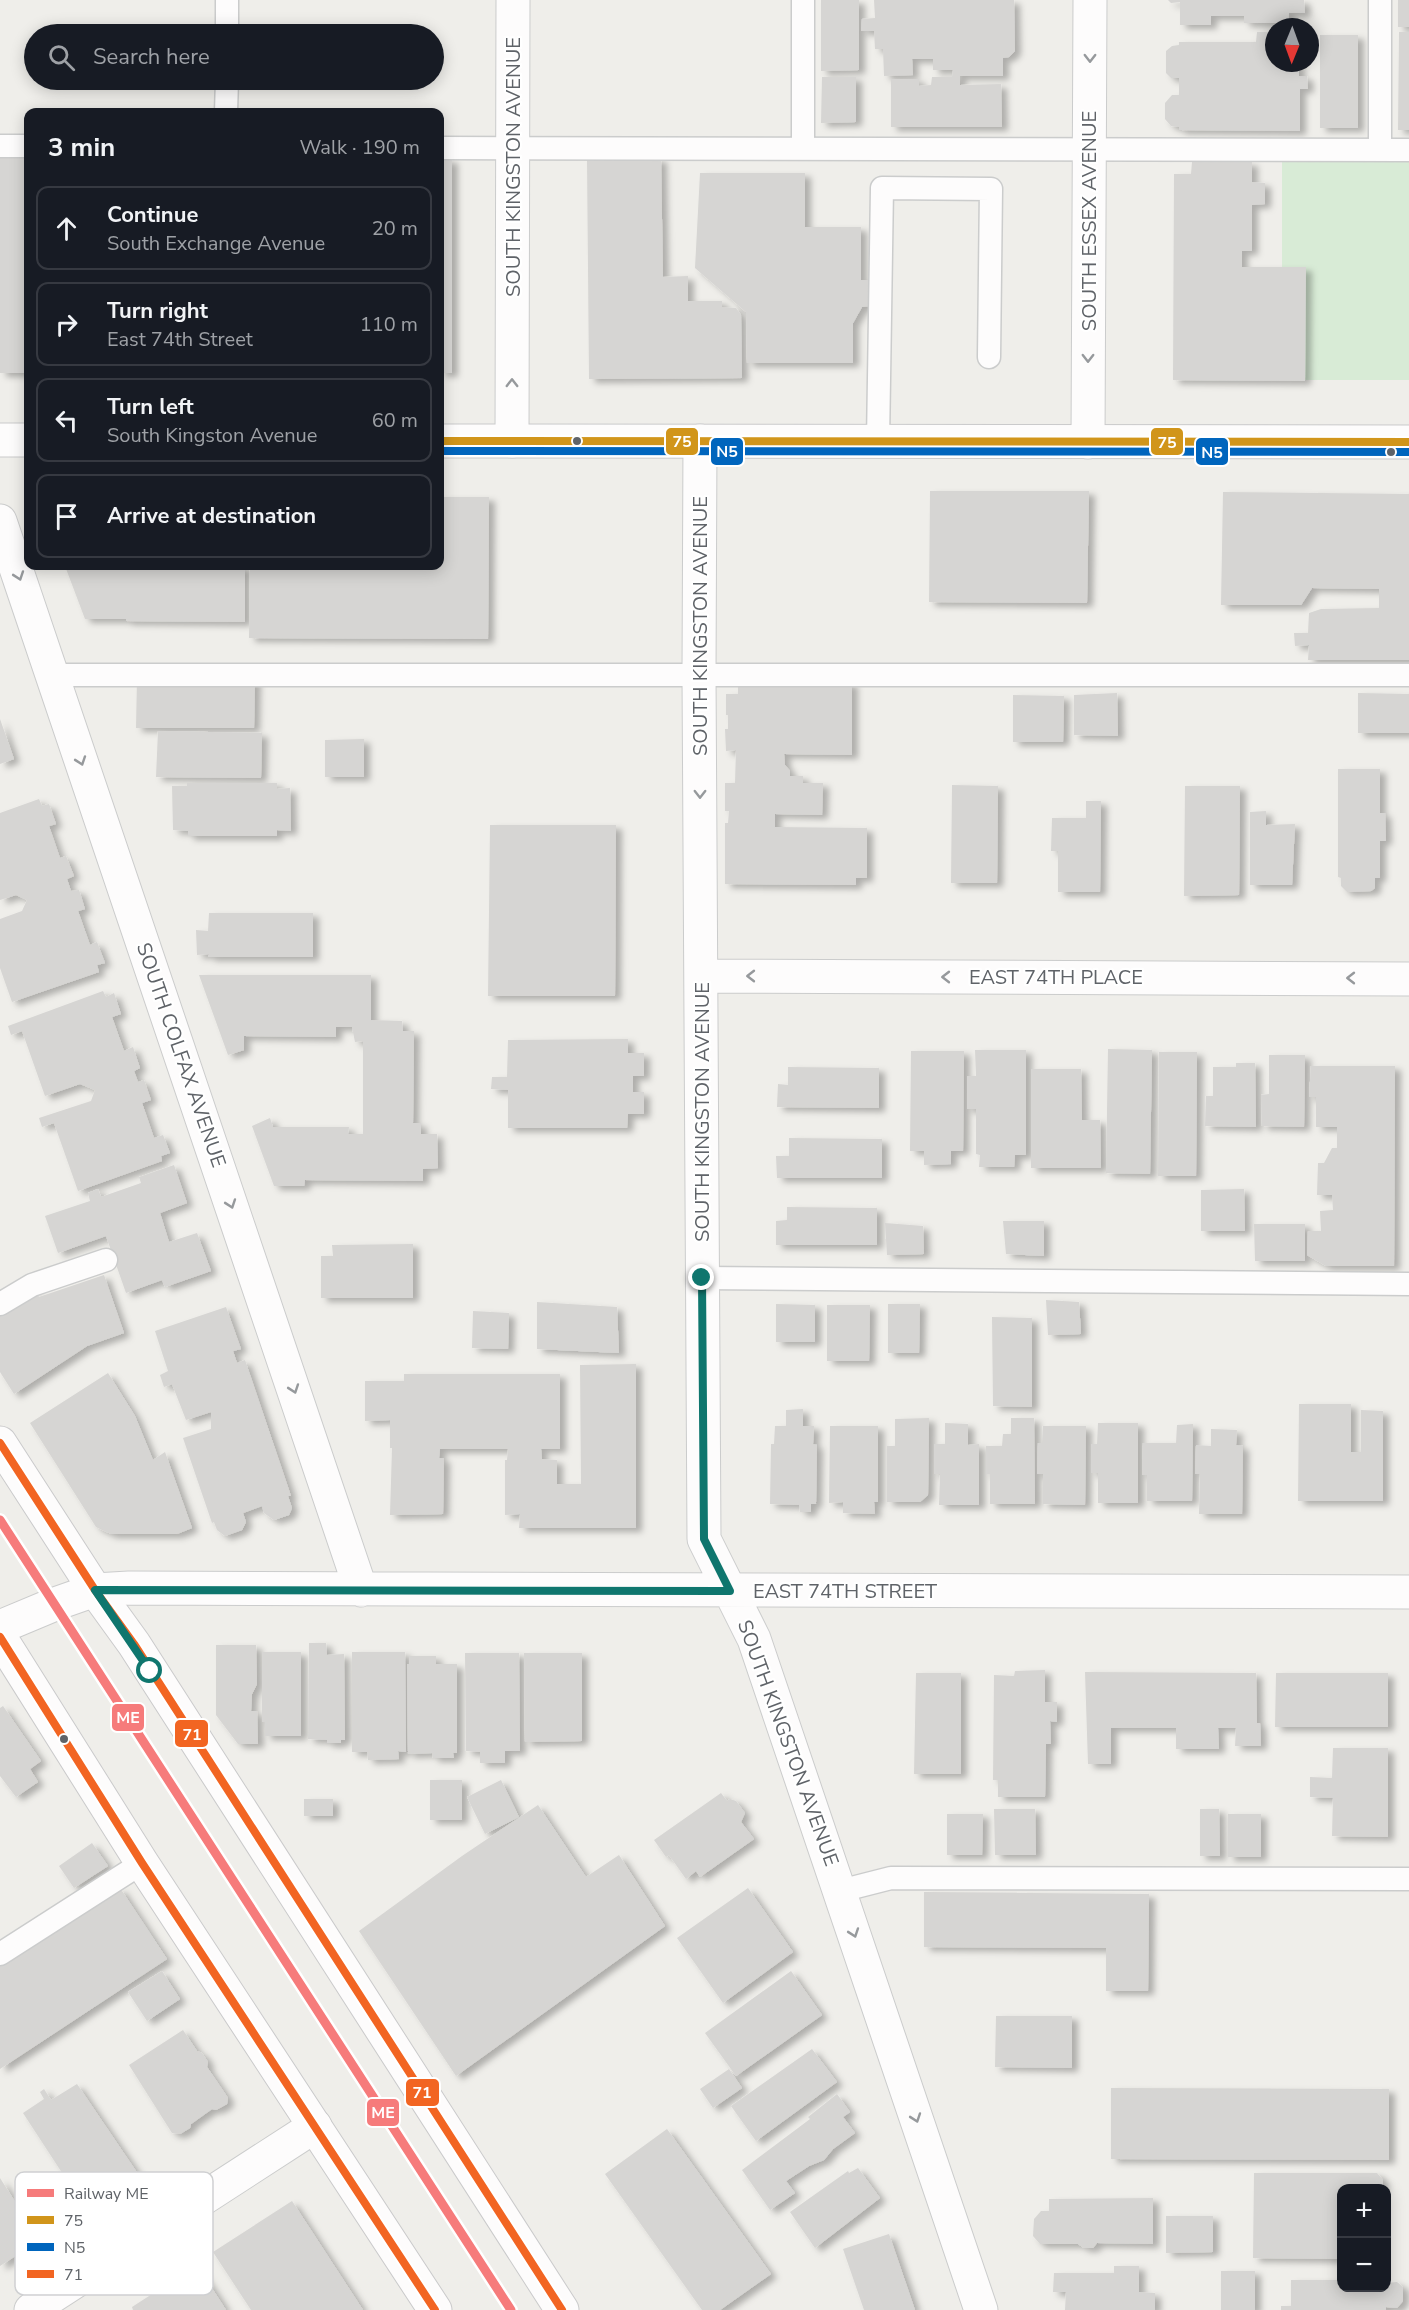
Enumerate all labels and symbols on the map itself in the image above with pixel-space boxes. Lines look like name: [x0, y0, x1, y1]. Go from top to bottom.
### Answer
north arrow: [1265, 18, 1319, 72]
street label: SOUTH KINGSTON AVENUE: [500, 37, 527, 297]
one-way arrow: [1084, 54, 1096, 63]
street label: SOUTH ESSEX AVENUE: [1076, 111, 1103, 331]
one-way arrow: [1082, 354, 1094, 363]
one-way arrow: [506, 378, 518, 387]
line badge: 75: [665, 427, 699, 456]
line badge: 75: [1150, 427, 1184, 456]
text: 75: [672, 431, 692, 453]
text: 75: [1157, 432, 1177, 454]
unlabelled marker: [571, 435, 583, 447]
line badge: N5: [710, 437, 744, 466]
line badge: N5: [1195, 437, 1229, 466]
text: N5: [716, 441, 738, 463]
text: N5: [1201, 442, 1223, 464]
unlabelled marker: [1385, 446, 1397, 458]
street label: SOUTH KINGSTON AVENUE: [687, 496, 714, 756]
one-way arrow: [11, 570, 24, 581]
one-way arrow: [74, 755, 87, 766]
one-way arrow: [694, 789, 706, 798]
street label: SOUTH COLFAX AVENUE: [130, 939, 232, 1171]
street label: EAST 74TH PLACE: [969, 964, 1143, 991]
one-way arrow: [746, 970, 755, 982]
one-way arrow: [941, 971, 950, 983]
one-way arrow: [1346, 972, 1355, 984]
street label: SOUTH KINGSTON AVENUE: [689, 982, 716, 1242]
one-way arrow: [224, 1198, 237, 1209]
route end: [688, 1264, 714, 1290]
one-way arrow: [287, 1383, 299, 1394]
street label: EAST 74TH STREET: [753, 1578, 937, 1605]
street label: SOUTH KINGSTON AVENUE: [731, 1616, 845, 1870]
route start: [136, 1657, 162, 1683]
line badge: ME: [111, 1703, 145, 1732]
text: ME: [116, 1707, 140, 1729]
line badge: 71: [174, 1719, 209, 1748]
text: 71: [182, 1724, 202, 1746]
unlabelled marker: [58, 1733, 70, 1745]
one-way arrow: [847, 1927, 859, 1938]
line badge: 71: [405, 2078, 440, 2107]
text: 71: [412, 2082, 432, 2104]
line badge: ME: [366, 2098, 400, 2127]
text: ME: [371, 2102, 395, 2124]
one-way arrow: [909, 2112, 922, 2122]
legend: [15, 2172, 213, 2295]
text: Railway ME: [64, 2183, 148, 2205]
text: 75: [64, 2210, 83, 2232]
text: N5: [64, 2237, 85, 2259]
text: 71: [64, 2264, 83, 2286]

